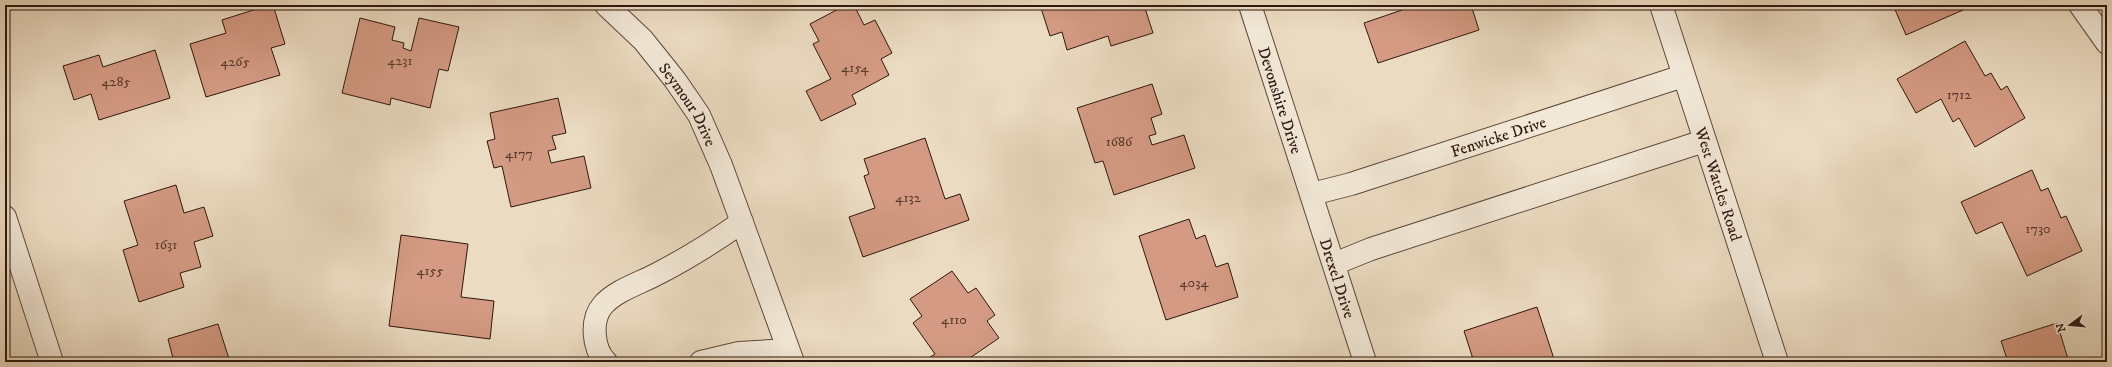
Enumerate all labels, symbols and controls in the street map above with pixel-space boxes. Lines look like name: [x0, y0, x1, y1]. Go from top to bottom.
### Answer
street label: Devonshire Drive: [1253, 45, 1306, 157]
house number: 4231: [387, 52, 413, 70]
house number: 4265: [220, 53, 250, 71]
street label: Seymour Drive: [654, 59, 721, 150]
house number: 4154: [841, 59, 870, 77]
house number: 4285: [102, 73, 130, 91]
house number: 1712: [1947, 86, 1971, 104]
street label: Fenwicke Drive: [1448, 112, 1549, 162]
street label: West Wattles Road: [1690, 124, 1746, 244]
house number: 1686: [1106, 133, 1133, 151]
house number: 4177: [505, 145, 533, 163]
house number: 4132: [895, 189, 921, 207]
house number: 1730: [2025, 220, 2051, 238]
house number: 1631: [155, 236, 177, 254]
street label: Drexel Drive: [1315, 236, 1359, 321]
house number: 4155: [416, 262, 444, 280]
house number: 4034: [1180, 274, 1209, 292]
north arrow: [2050, 305, 2090, 345]
house number: 4110: [941, 311, 967, 329]
text: N: [2053, 321, 2069, 334]

